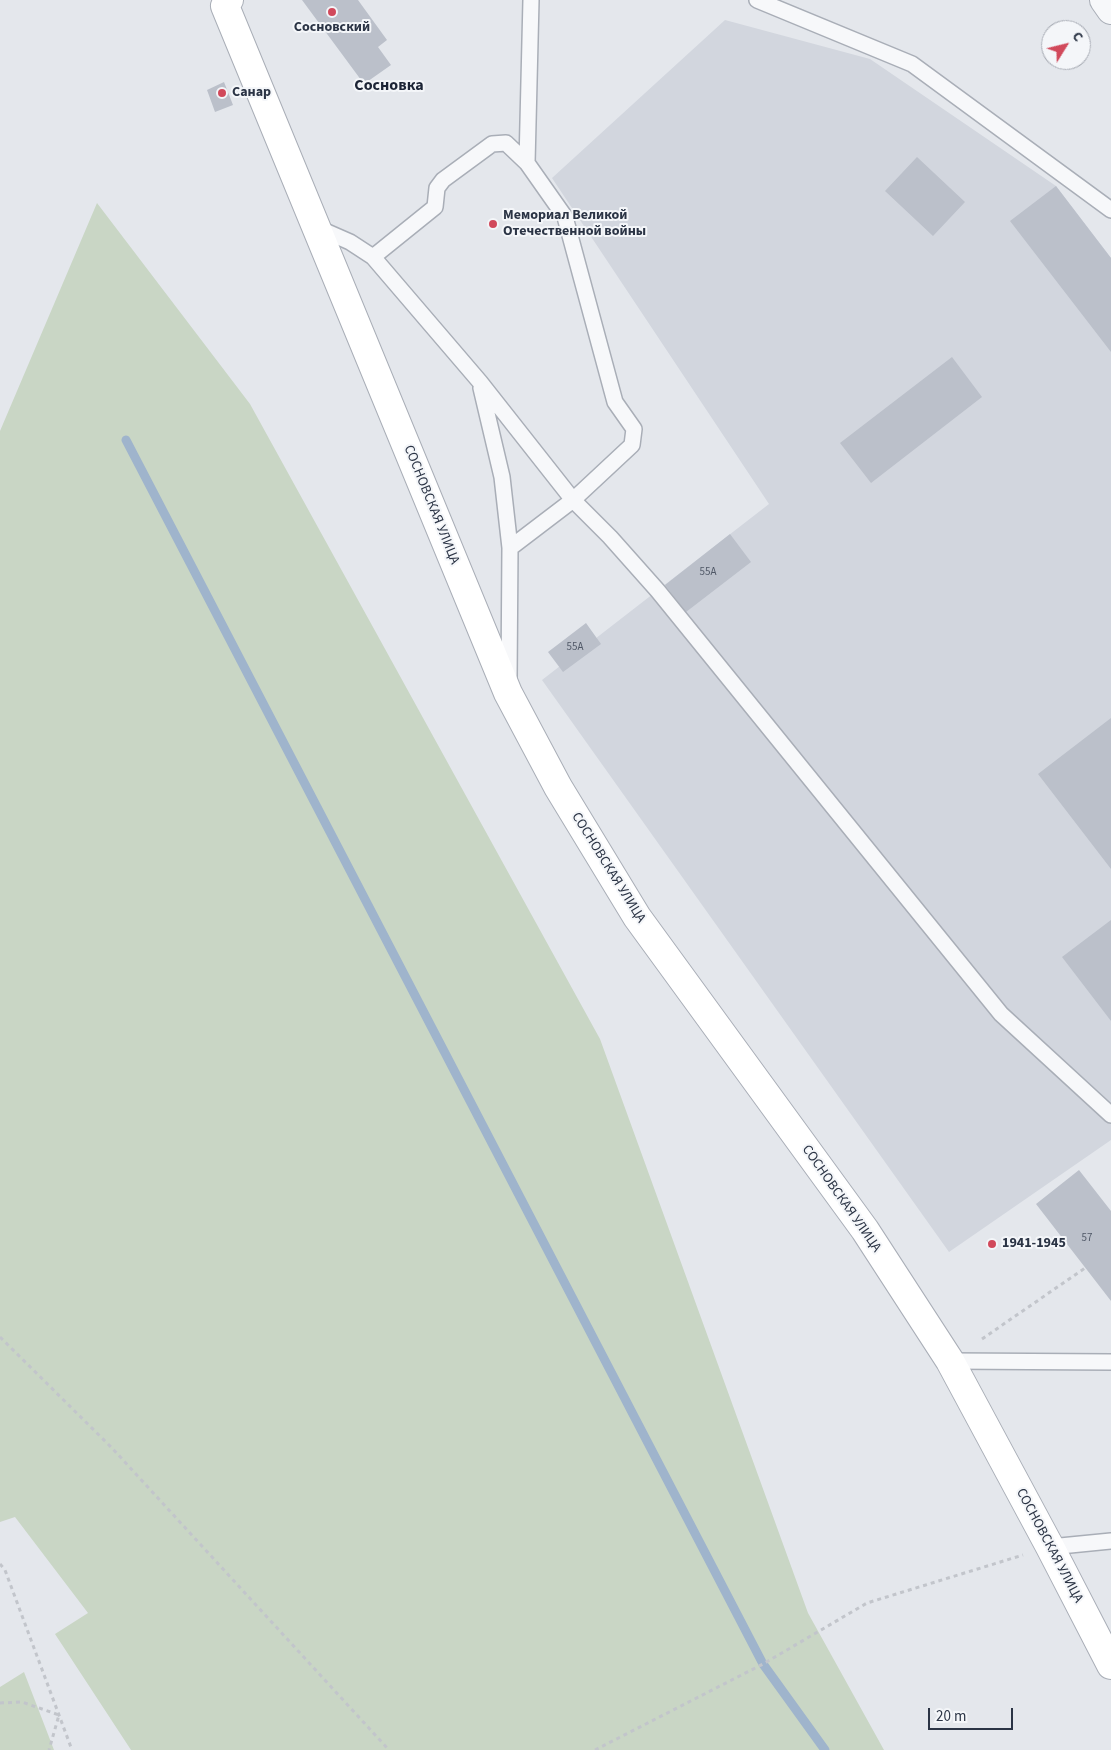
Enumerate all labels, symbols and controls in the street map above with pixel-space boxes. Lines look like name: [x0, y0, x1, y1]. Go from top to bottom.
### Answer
marker: Сосновский: [326, 6, 338, 18]
place label: Сосновский: [294, 20, 370, 36]
north arrow: [1041, 20, 1091, 70]
text: С: [1067, 28, 1088, 46]
district label: Сосновка: [354, 76, 424, 96]
place label: Санар: [232, 85, 271, 101]
marker: Санар: [216, 87, 228, 99]
place label: Мемориал Великой Отечественной войны: [503, 208, 646, 240]
marker: Мемориал Великой Отечественной войны: [487, 218, 499, 230]
street label: СОСНОВСКАЯ УЛИЦА: [399, 443, 463, 567]
house number: 55А: [700, 566, 716, 580]
house number: 55А: [567, 641, 583, 655]
street label: СОСНОВСКАЯ УЛИЦА: [567, 810, 649, 926]
street label: СОСНОВСКАЯ УЛИЦА: [798, 1142, 884, 1256]
house number: 57: [1082, 1232, 1092, 1246]
place label: 1941-1945: [1002, 1236, 1066, 1252]
marker: 1941-1945: [986, 1238, 998, 1250]
street label: СОСНОВСКАЯ УЛИЦА: [1012, 1486, 1086, 1606]
scale bar: [931, 1698, 1016, 1730]
text: 20 m: [936, 1706, 966, 1727]

